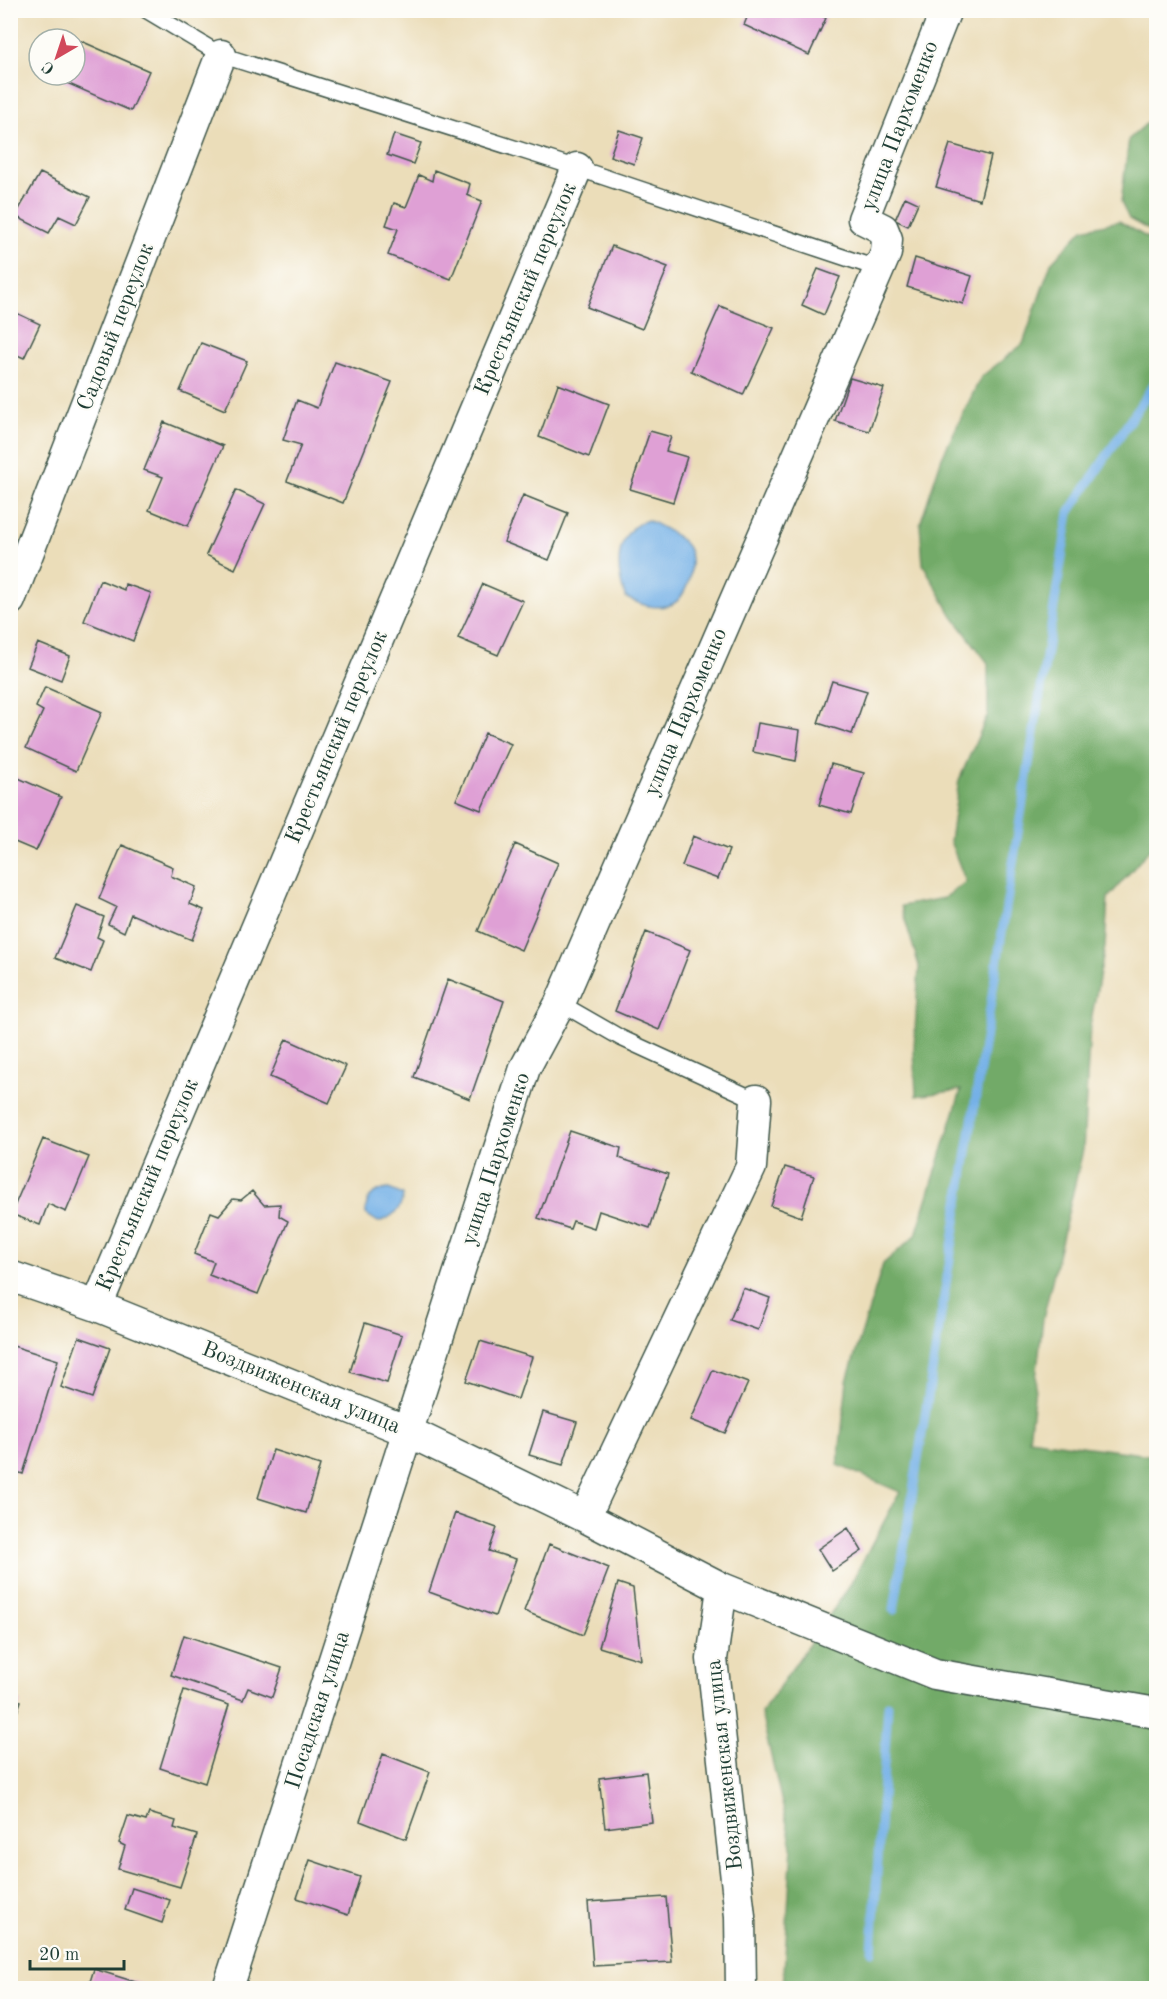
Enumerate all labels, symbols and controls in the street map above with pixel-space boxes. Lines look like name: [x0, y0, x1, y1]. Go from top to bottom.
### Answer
north arrow: [27, 27, 87, 87]
street label: улица Пархоменко: [857, 38, 943, 214]
text: С: [40, 58, 58, 77]
street label: Крестьянский переулок: [471, 179, 581, 399]
street label: Садовый переулок: [74, 240, 158, 414]
street label: улица Пархоменко: [641, 625, 731, 799]
street label: Крестьянский переулок: [282, 627, 392, 847]
street label: улица Пархоменко: [458, 1070, 534, 1248]
street label: Крестьянский переулок: [93, 1075, 203, 1295]
street label: Воздвиженская улица: [199, 1338, 404, 1438]
street label: Посадская улица: [282, 1628, 354, 1792]
street label: Воздвиженская улица: [703, 1658, 747, 1872]
scale bar: [30, 1933, 124, 1971]
text: 20 m: [39, 1946, 79, 1964]

